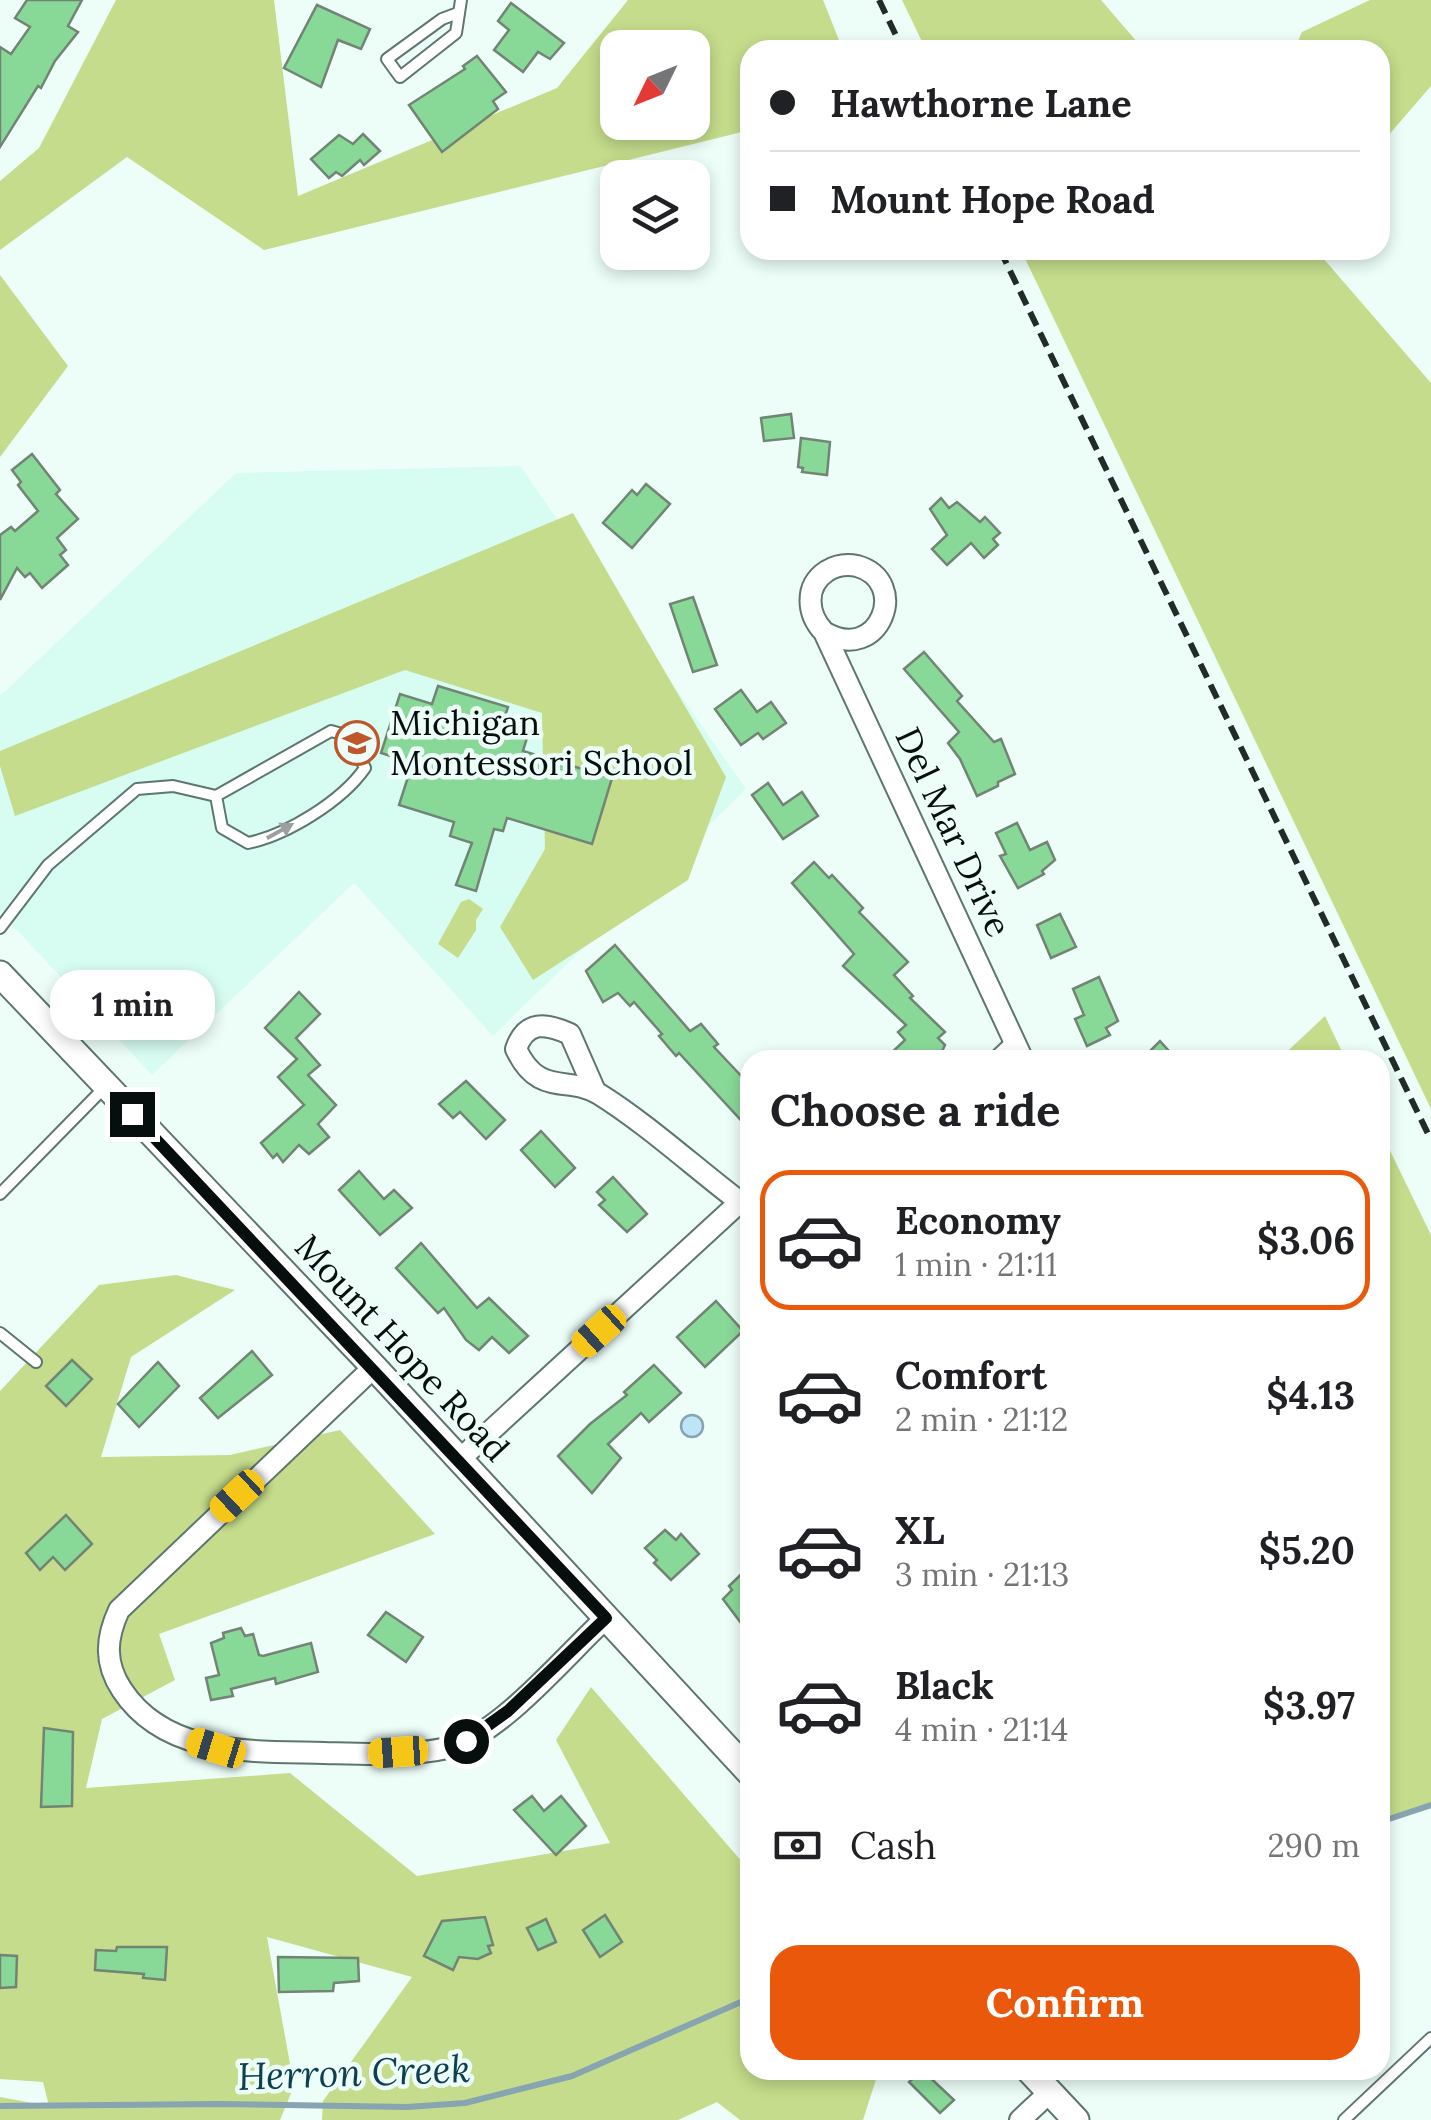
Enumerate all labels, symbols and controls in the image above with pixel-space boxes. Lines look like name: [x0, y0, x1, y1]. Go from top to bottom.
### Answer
north arrow: [600, 30, 710, 140]
map controls: [600, 30, 710, 270]
text: Hawthorne Lane: [830, 79, 1132, 127]
button: layers: [600, 160, 710, 270]
text: Mount Hope Road: [830, 175, 1155, 223]
place label: Michigan Montessori School: [390, 700, 693, 785]
school or university icon: Michigan Montessori School: [334, 720, 380, 766]
street label: Del Mar Drive: [885, 720, 1022, 944]
one-way arrow: [266, 822, 294, 840]
callout: 1 min: [49, 969, 214, 1039]
text: 1 min: [92, 984, 173, 1025]
text: Choose a ride: [770, 1081, 1060, 1138]
route end: [110, 1092, 155, 1137]
icon: car: [775, 1195, 865, 1285]
text: Economy: [895, 1196, 1061, 1244]
text: $3.06: [1257, 1216, 1355, 1264]
street label: Mount Hope Road: [286, 1225, 519, 1471]
text: 1 min · 21:11: [895, 1244, 1057, 1285]
car: [567, 1300, 631, 1362]
icon: car: [775, 1350, 865, 1440]
text: Comfort: [895, 1351, 1047, 1399]
text: $4.13: [1266, 1371, 1355, 1419]
text: 2 min · 21:12: [895, 1399, 1068, 1440]
car: [205, 1465, 269, 1527]
icon: car: [775, 1505, 865, 1595]
text: XL: [895, 1506, 945, 1554]
text: $5.20: [1259, 1526, 1355, 1574]
text: 3 min · 21:13: [895, 1554, 1069, 1595]
icon: car: [775, 1660, 865, 1750]
text: Black: [895, 1661, 994, 1709]
text: $3.97: [1263, 1681, 1355, 1729]
text: 4 min · 21:14: [895, 1709, 1068, 1750]
route start: [444, 1719, 489, 1764]
car: [183, 1725, 249, 1771]
car: [367, 1735, 429, 1769]
icon: cash: [770, 1818, 825, 1873]
text: Cash: [850, 1821, 937, 1869]
text: 290 m: [1267, 1825, 1360, 1866]
button: Confirm: [770, 1945, 1360, 2060]
water label: Herron Creek: [237, 2044, 471, 2100]

